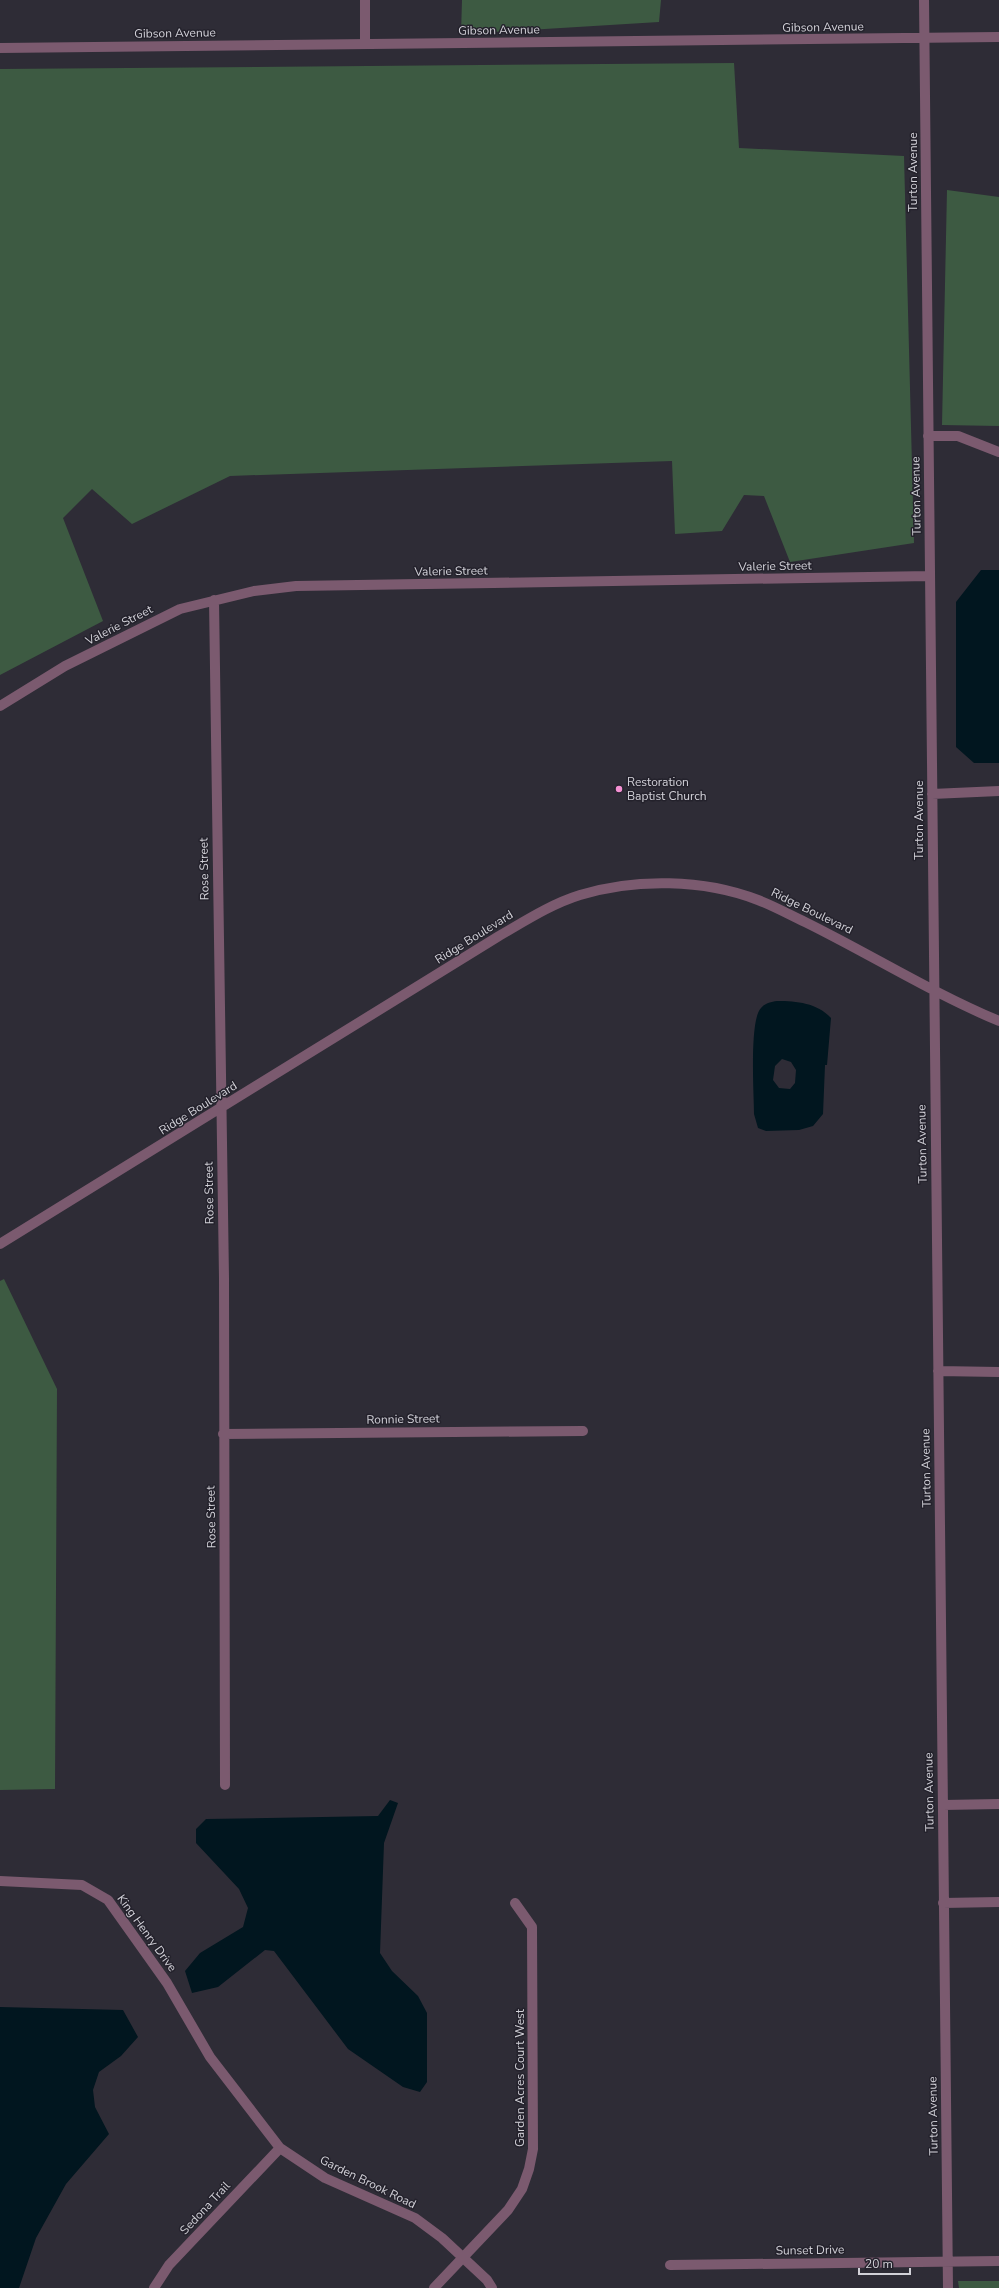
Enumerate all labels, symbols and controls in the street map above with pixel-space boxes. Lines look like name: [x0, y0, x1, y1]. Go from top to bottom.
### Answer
street label: Gibson Avenue: [782, 18, 864, 36]
street label: Gibson Avenue: [458, 21, 540, 39]
street label: Gibson Avenue: [134, 24, 216, 42]
street label: Turton Avenue: [905, 132, 921, 212]
street label: Turton Avenue: [907, 456, 925, 536]
street label: Valerie Street: [737, 557, 812, 575]
street label: Valerie Street: [413, 562, 488, 580]
street label: Valerie Street: [82, 601, 156, 649]
place label: Restoration Baptist Church: [627, 774, 707, 804]
street label: Turton Avenue: [911, 780, 927, 860]
marker: Restoration Baptist Church: [614, 784, 624, 794]
street label: Rose Street: [195, 837, 213, 900]
street label: Ridge Boulevard: [768, 884, 856, 938]
street label: Ridge Boulevard: [432, 907, 516, 967]
street label: Ridge Boulevard: [156, 1078, 240, 1138]
street label: Turton Avenue: [913, 1104, 931, 1184]
street label: Rose Street: [200, 1161, 218, 1224]
street label: Ronnie Street: [366, 1410, 441, 1428]
street label: Turton Avenue: [917, 1428, 935, 1508]
street label: Rose Street: [202, 1485, 220, 1548]
street label: Turton Avenue: [920, 1752, 938, 1832]
street label: King Henry Drive: [114, 1891, 180, 1975]
street label: Garden Acres Court West: [512, 2008, 528, 2147]
street label: Turton Avenue: [924, 2076, 942, 2156]
street label: Garden Brook Road: [317, 2152, 419, 2212]
street label: Sedona Trail: [176, 2178, 234, 2238]
street label: Sunset Drive: [775, 2241, 845, 2259]
scale bar: [859, 2250, 910, 2276]
text: 20 m: [865, 2256, 893, 2272]

